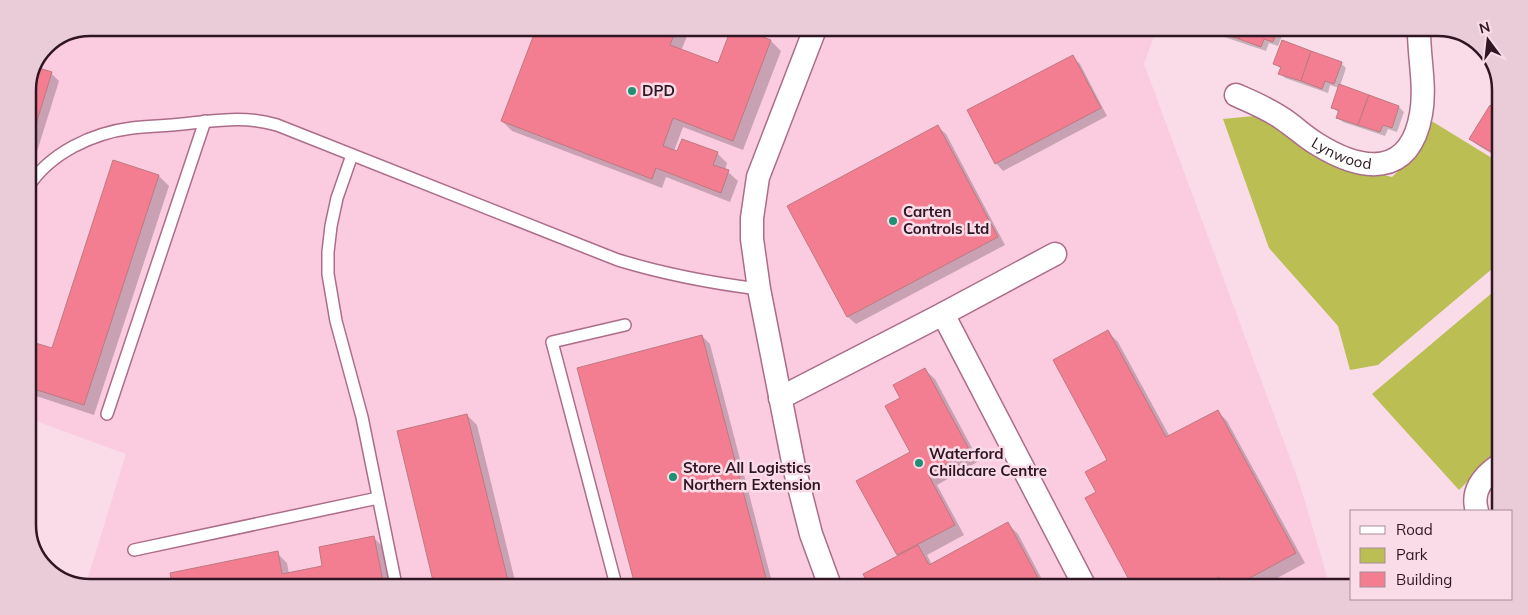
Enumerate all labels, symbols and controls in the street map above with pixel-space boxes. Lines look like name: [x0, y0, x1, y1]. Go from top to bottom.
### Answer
north arrow: [1463, 15, 1513, 65]
text: N: [1477, 17, 1492, 38]
place label: DPD: [642, 81, 675, 100]
marker: DPD: [626, 85, 638, 97]
street label: Lynwood: [1308, 133, 1373, 173]
place label: Carten Controls Ltd: [903, 202, 989, 238]
marker: Carten Controls Ltd: [887, 215, 899, 227]
place label: Waterford Childcare Centre: [929, 444, 1047, 480]
marker: Waterford Childcare Centre: [913, 457, 925, 469]
place label: Store All Logistics Northern Extension: [683, 458, 821, 494]
marker: Store All Logistics Northern Extension: [667, 471, 679, 483]
legend: [1350, 510, 1513, 600]
text: Road: [1396, 520, 1433, 539]
text: Park: [1396, 545, 1428, 564]
text: Building: [1396, 570, 1452, 589]

